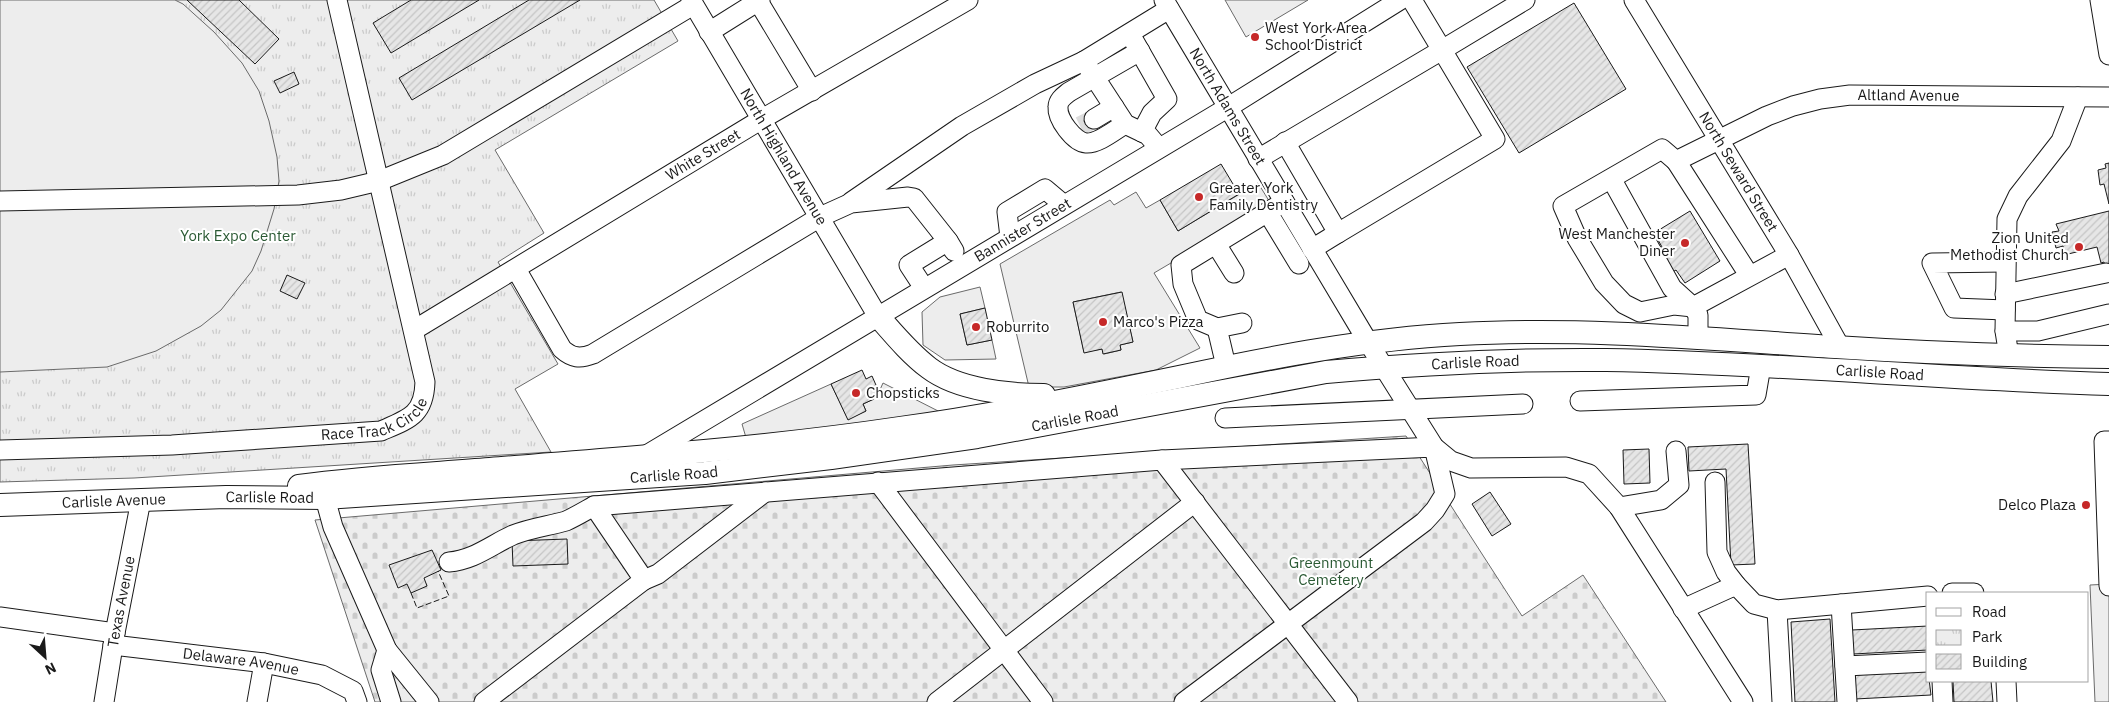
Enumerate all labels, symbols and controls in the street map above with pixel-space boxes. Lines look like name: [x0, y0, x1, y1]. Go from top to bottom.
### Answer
place label: West York Area School District: [1265, 18, 1367, 54]
marker: West York Area School District: [1249, 31, 1261, 43]
street label: North Adams Street: [1186, 44, 1270, 168]
street label: North Highland Avenue: [736, 85, 832, 228]
street label: Altland Avenue: [1857, 85, 1960, 105]
street label: North Seward Street: [1695, 108, 1783, 235]
street label: White Street: [662, 124, 744, 184]
place label: Greater York Family Dentistry: [1209, 178, 1319, 214]
marker: Greater York Family Dentistry: [1193, 191, 1205, 203]
street label: Bannister Street: [970, 193, 1074, 266]
place label: West Manchester Diner: [1558, 224, 1675, 260]
park label: York Expo Center: [180, 226, 296, 245]
place label: Zion United Methodist Church: [1950, 228, 2069, 264]
marker: West Manchester Diner: [1679, 237, 1691, 249]
marker: Zion United Methodist Church: [2073, 241, 2085, 253]
place label: Marco's Pizza: [1113, 312, 1203, 331]
marker: Marco's Pizza: [1097, 316, 1109, 328]
place label: Roburrito: [986, 317, 1049, 336]
marker: Roburrito: [970, 321, 982, 333]
street label: Carlisle Road: [1431, 351, 1520, 373]
street label: Carlisle Road: [1835, 360, 1925, 384]
place label: Chopsticks: [866, 383, 940, 402]
marker: Chopsticks: [850, 387, 862, 399]
street label: Race Track Circle: [320, 395, 431, 444]
street label: Carlisle Road: [1030, 401, 1120, 436]
street label: Carlisle Road: [629, 462, 719, 487]
street label: Carlisle Road: [226, 487, 314, 507]
street label: Carlisle Avenue: [62, 489, 166, 512]
place label: Delco Plaza: [1998, 495, 2076, 514]
marker: Delco Plaza: [2080, 499, 2092, 511]
park label: Greenmount Cemetery: [1289, 553, 1373, 589]
street label: Texas Avenue: [103, 554, 139, 648]
legend: [1926, 592, 2089, 682]
text: Road: [1972, 602, 2007, 621]
text: Park: [1972, 627, 2002, 646]
north arrow: [20, 632, 70, 682]
street label: Delaware Avenue: [182, 643, 301, 679]
text: Building: [1972, 652, 2027, 671]
text: N: [42, 658, 59, 679]

